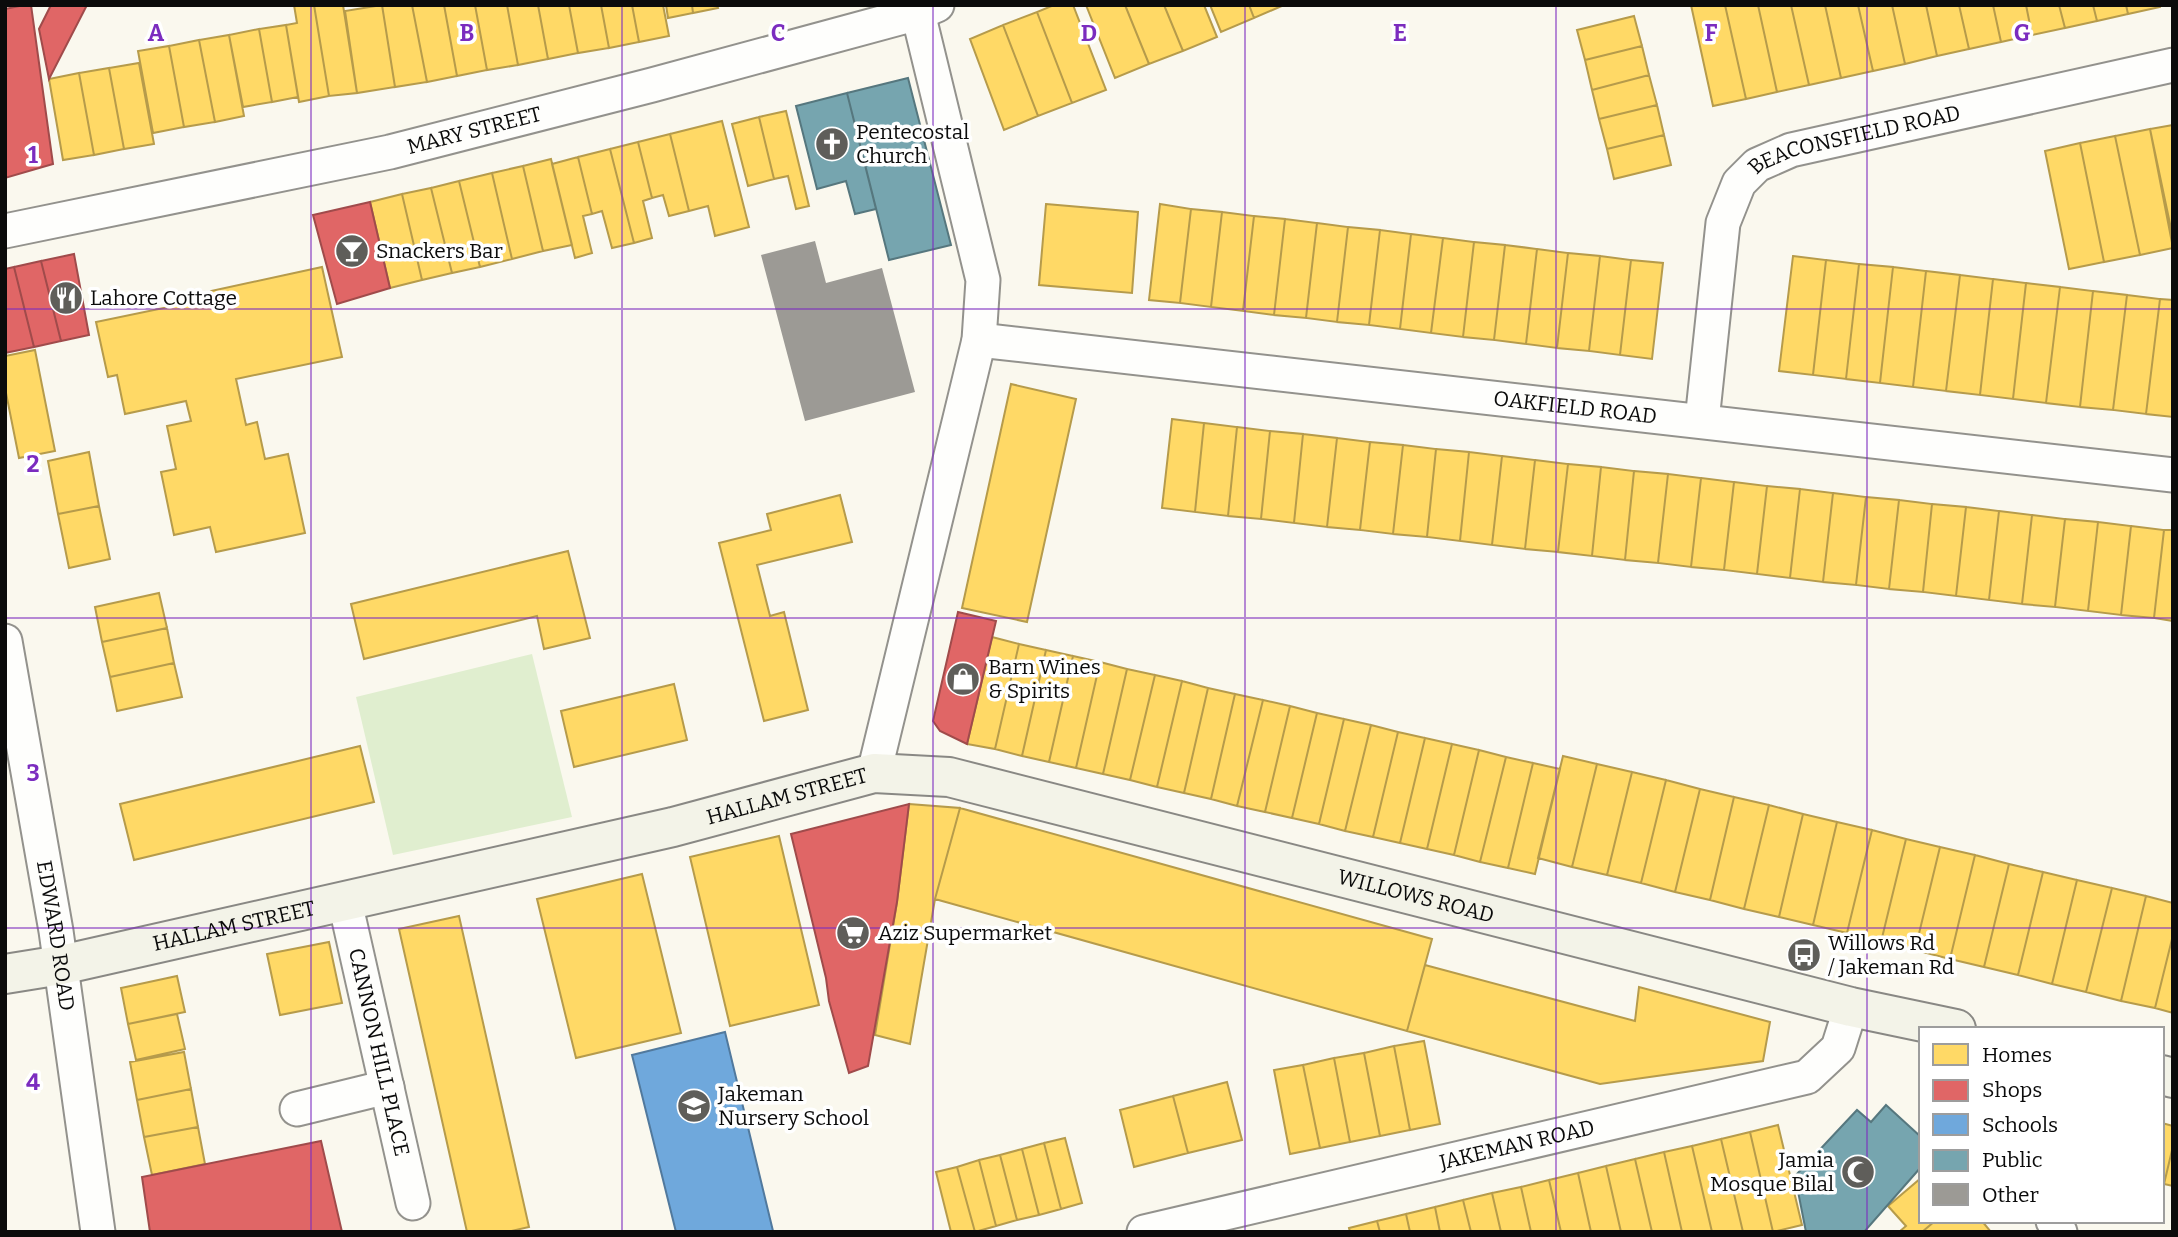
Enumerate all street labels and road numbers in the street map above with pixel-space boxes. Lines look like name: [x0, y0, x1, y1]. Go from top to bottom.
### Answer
street label: BEACONSFIELD ROAD: [1742, 100, 1963, 180]
street label: MARY STREET: [404, 101, 544, 160]
street label: OAKFIELD ROAD: [1492, 385, 1658, 430]
street label: HALLAM STREET: [704, 762, 870, 830]
street label: EDWARD ROAD: [31, 858, 80, 1013]
street label: WILLOWS ROAD: [1335, 864, 1497, 928]
street label: HALLAM STREET: [150, 895, 318, 957]
street label: CANNON HILL PLACE: [343, 946, 415, 1159]
street label: JAKEMAN ROAD: [1436, 1114, 1597, 1176]

